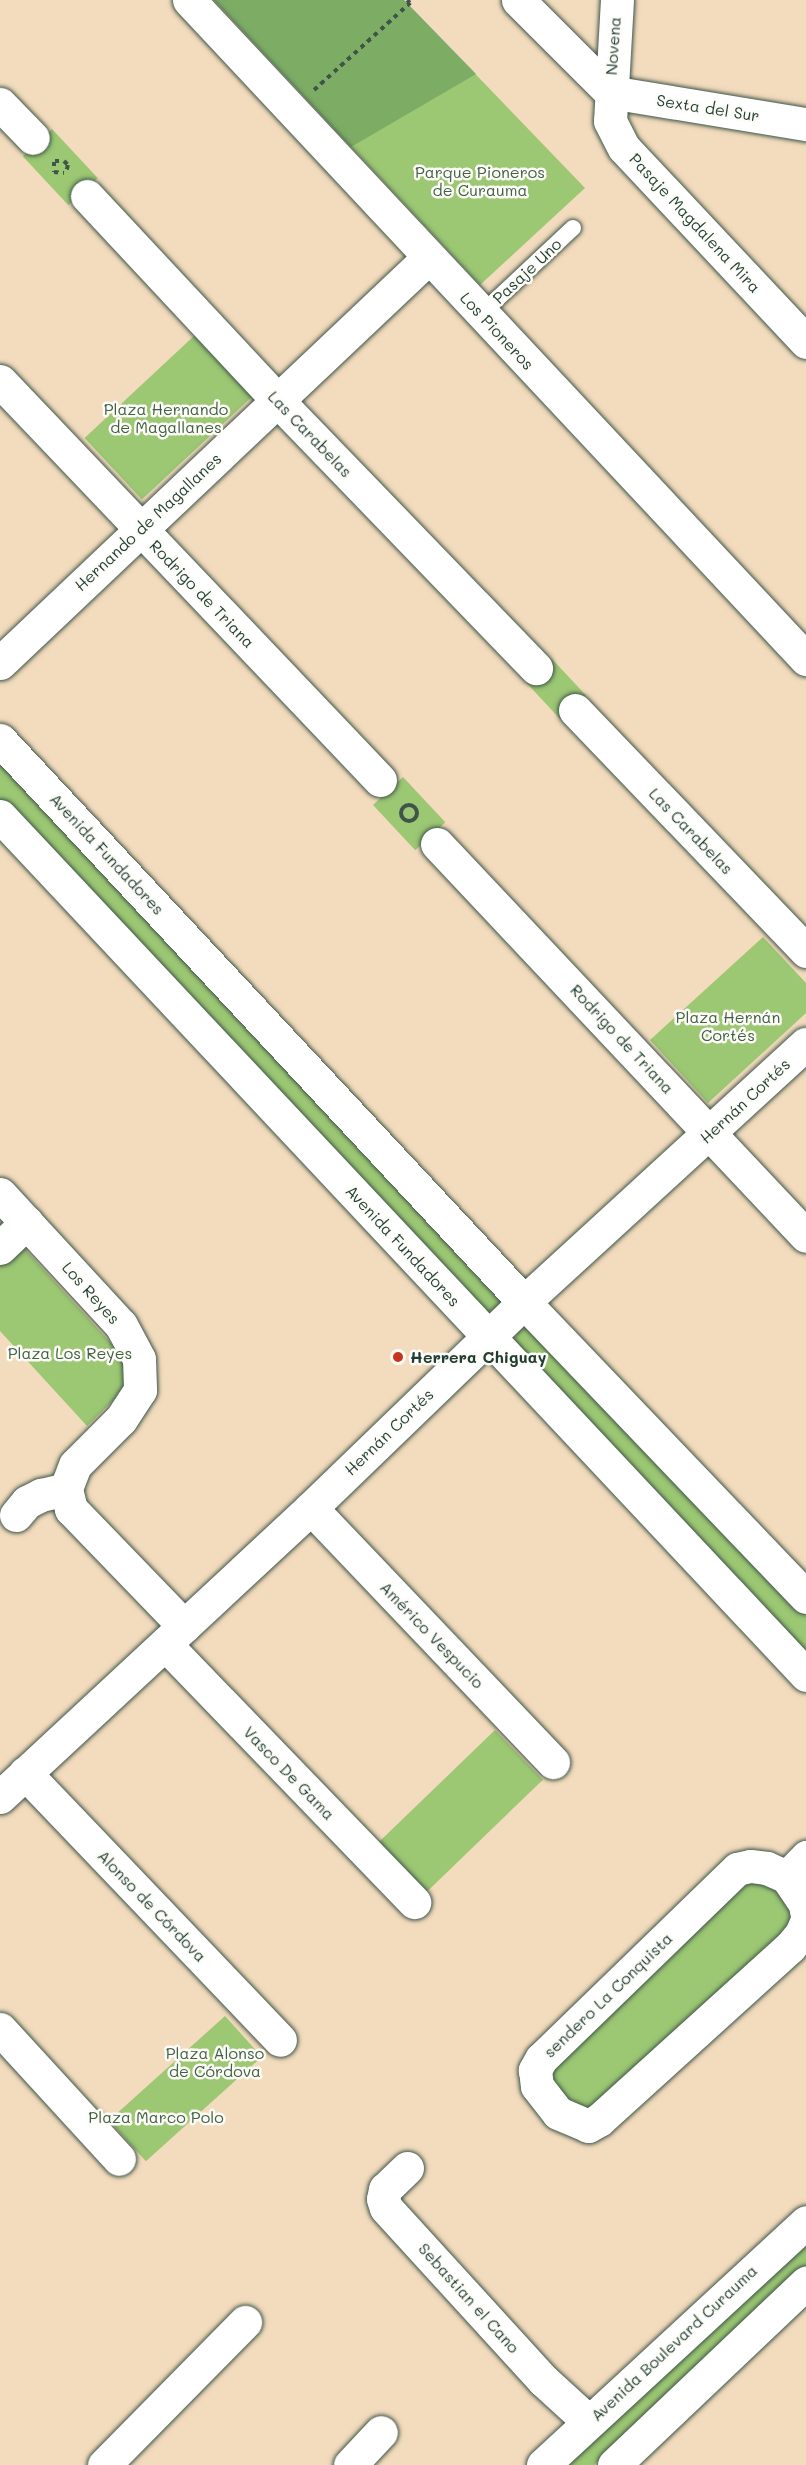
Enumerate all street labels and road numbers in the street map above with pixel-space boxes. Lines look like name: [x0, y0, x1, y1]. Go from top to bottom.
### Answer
street label: Novena: [601, 16, 625, 76]
street label: Sexta del Sur: [655, 90, 761, 126]
street label: Pasaje Magdalena Mira: [625, 149, 765, 297]
street label: Pasaje Uno: [489, 234, 565, 308]
street label: Los Pioneros: [456, 288, 538, 374]
street label: Las Carabelas: [264, 387, 356, 481]
street label: Hernando de Magallanes: [71, 449, 225, 595]
street label: Rodrigo de Triana: [146, 536, 258, 652]
street label: Las Carabelas: [645, 784, 737, 878]
street label: Avenida Fundadores: [46, 789, 168, 919]
street label: Rodrigo de Triana: [566, 980, 678, 1098]
street label: Hernán Cortés: [696, 1054, 794, 1148]
street label: Avenida Fundadores: [342, 1181, 464, 1311]
street label: Los Reyes: [58, 1258, 124, 1328]
street label: Hernán Cortés: [341, 1385, 437, 1479]
street label: Américo Vespucio: [376, 1578, 488, 1692]
street label: Vasco De Gama: [240, 1722, 338, 1824]
street label: Alonso de Córdova: [94, 1846, 210, 1966]
street label: sendero La Conquista: [540, 1929, 676, 2061]
street label: Sebastian el Cano: [415, 2239, 523, 2357]
street label: Avenida Boulevard Curauma: [587, 2261, 761, 2425]

